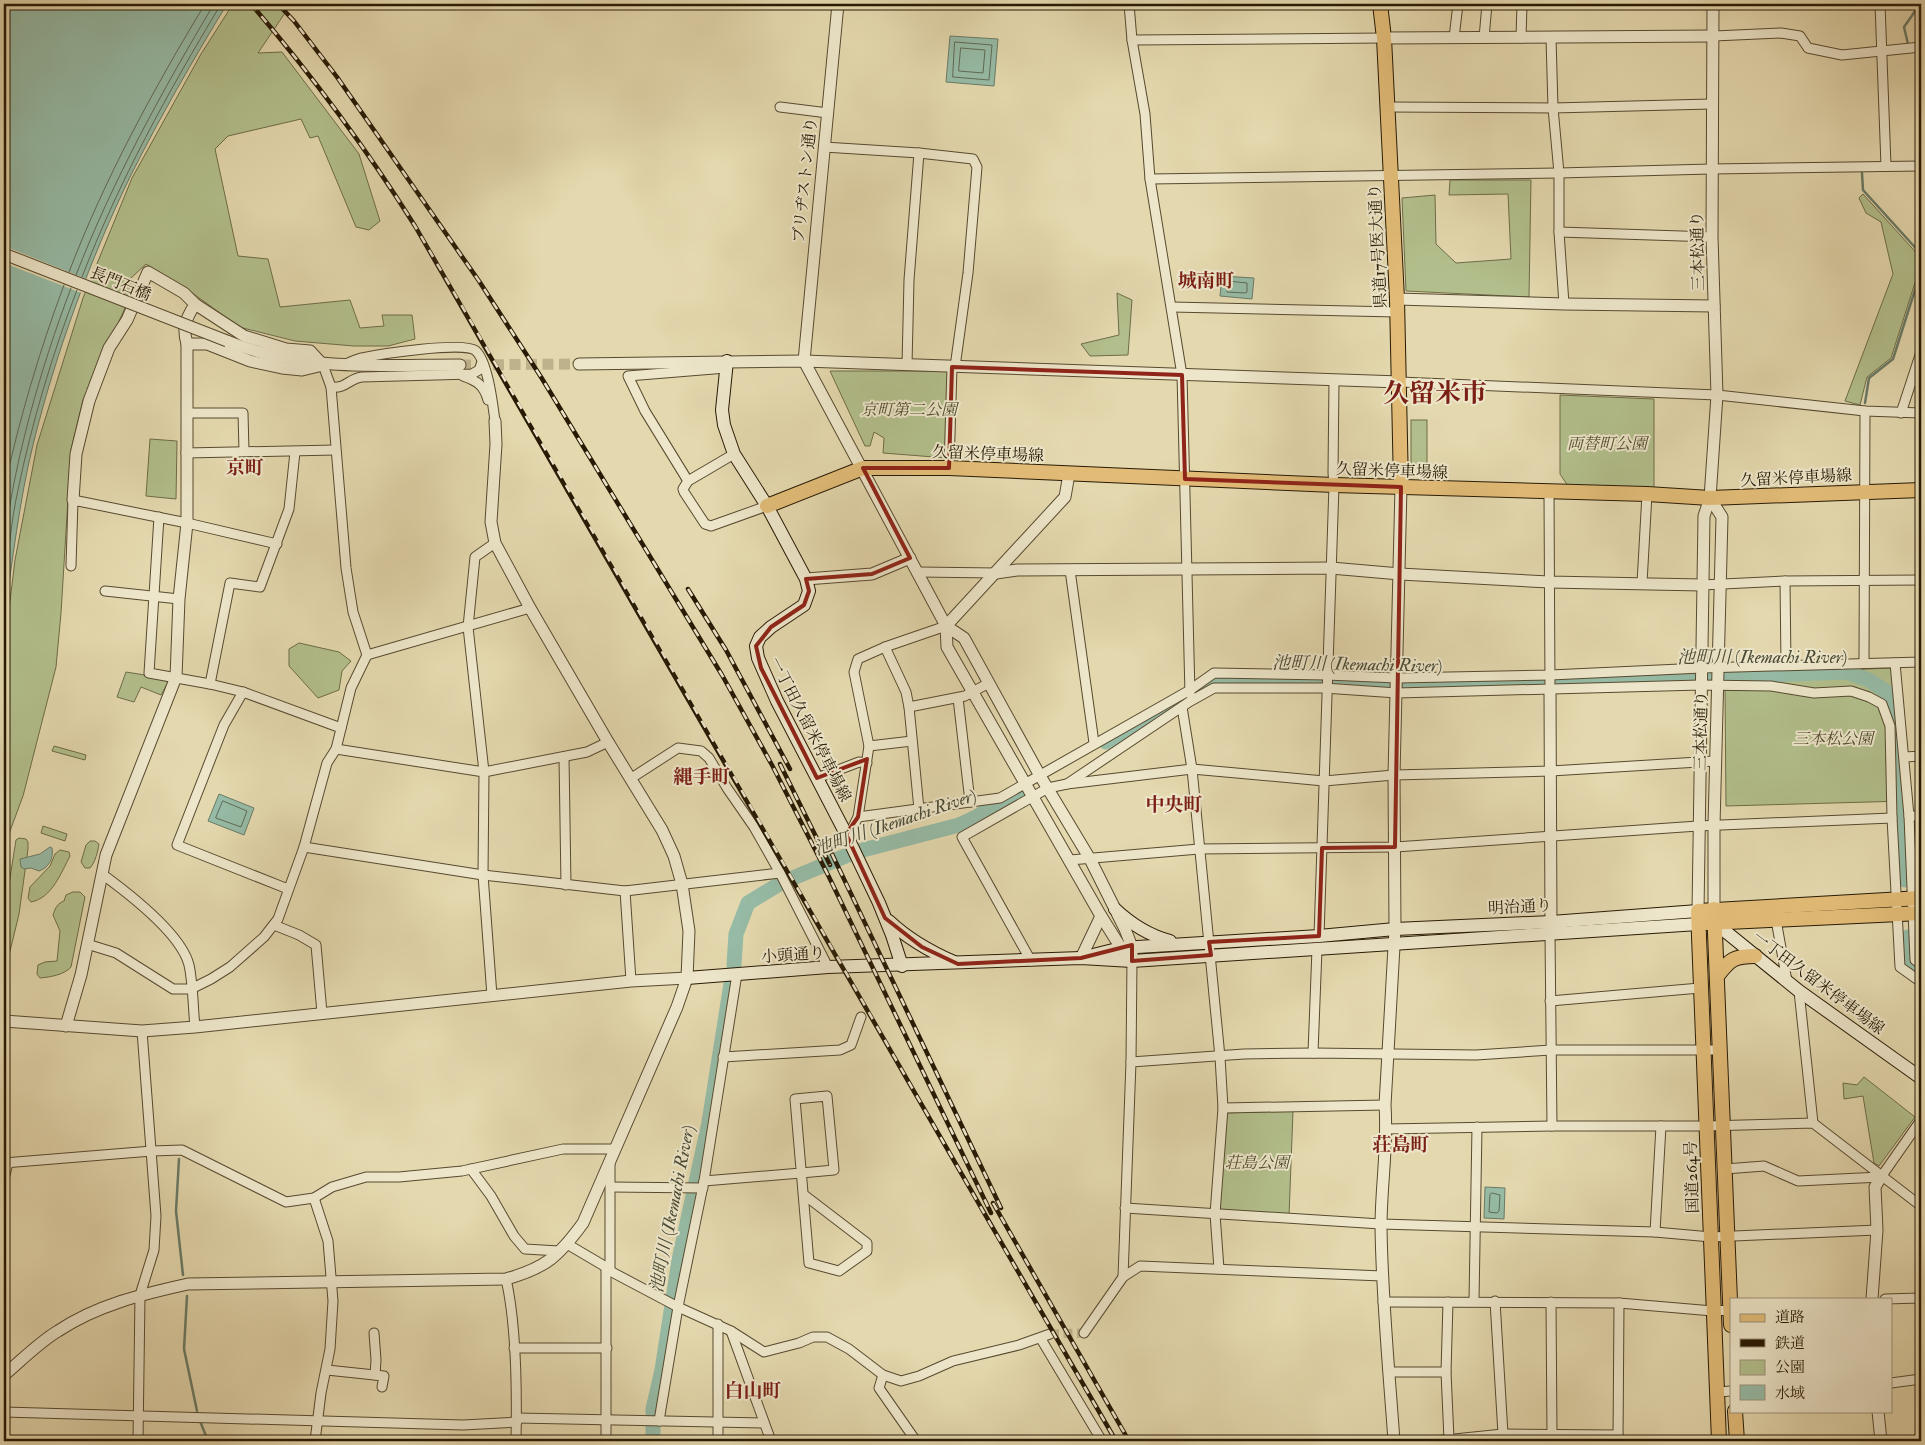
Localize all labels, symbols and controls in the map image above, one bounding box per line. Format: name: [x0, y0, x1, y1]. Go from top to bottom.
street label: ブリヂストン通り: [788, 116, 822, 244]
street label: 県道17号医大通り: [1365, 183, 1391, 309]
street label: 三本松通り: [1687, 211, 1709, 291]
street label: 長門石橋: [87, 263, 154, 305]
district label: 城南町: [1177, 269, 1235, 293]
district label: 久留米市: [1383, 378, 1487, 410]
park label: 京町第二公園: [861, 400, 960, 420]
park label: 両替町公園: [1567, 434, 1650, 454]
street label: 久留米停車場線: [932, 442, 1044, 466]
district label: 京町: [226, 456, 264, 480]
street label: 久留米停車場線: [1336, 459, 1448, 483]
street label: 久留米停車場線: [1740, 465, 1853, 491]
water label: 池町川 (Ikemachi River): [1677, 646, 1847, 669]
water label: 池町川 (Ikemachi River): [1272, 652, 1442, 677]
street label: 一丁田久留米停車場線: [765, 654, 855, 805]
street label: 三本松通り: [1690, 691, 1712, 771]
park label: 三本松公園: [1793, 729, 1876, 749]
district label: 縄手町: [673, 765, 731, 789]
water label: 池町川 (Ikemachi River): [811, 784, 979, 861]
district label: 中央町: [1145, 793, 1203, 817]
street label: 明治通り: [1488, 895, 1553, 919]
street label: 一丁田久留米停車場線: [1748, 927, 1888, 1039]
street label: 小頭通り: [760, 943, 826, 967]
water label: 池町川 (Ikemachi River): [645, 1123, 700, 1295]
district label: 荘島町: [1372, 1133, 1430, 1157]
street label: 国道264号: [1681, 1140, 1703, 1214]
park label: 荘島公園: [1225, 1153, 1292, 1173]
legend: [1730, 1298, 1892, 1412]
text: 道路: [1775, 1308, 1805, 1327]
text: 鉄道: [1775, 1334, 1805, 1353]
text: 公園: [1775, 1358, 1805, 1377]
district label: 白山町: [724, 1379, 782, 1403]
text: 水域: [1775, 1384, 1805, 1403]

